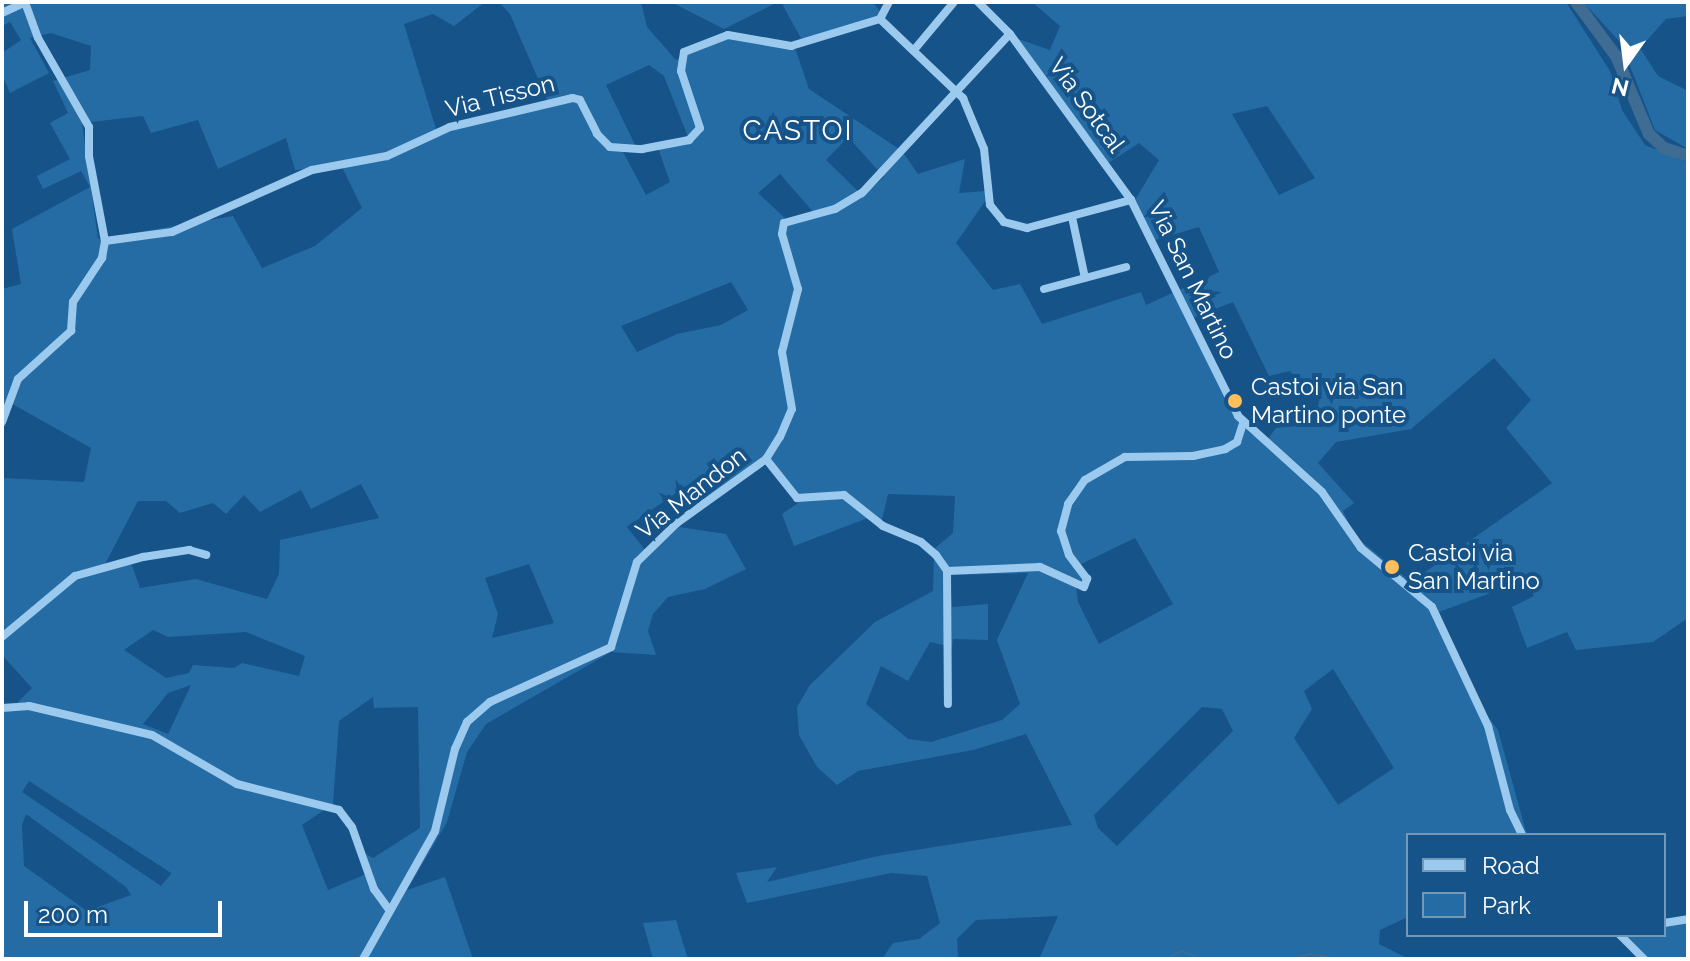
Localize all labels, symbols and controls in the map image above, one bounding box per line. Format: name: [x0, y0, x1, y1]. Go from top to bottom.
north arrow: [1586, 24, 1666, 104]
street label: Via Sotcal: [1043, 52, 1131, 158]
street label: Via Tisson: [442, 68, 558, 124]
text: N: [1609, 73, 1631, 102]
district label: CASTOI: [743, 114, 853, 148]
street label: Via San Martino: [1142, 196, 1244, 364]
place label: Castoi via San Martino ponte: [1251, 373, 1406, 429]
marker: Castoi via San Martino ponte: [1226, 392, 1244, 410]
street label: Via Mandon: [630, 441, 752, 545]
place label: Castoi via San Martino: [1408, 539, 1540, 595]
marker: Castoi via San Martino: [1383, 558, 1401, 576]
legend: [1406, 833, 1666, 937]
text: Road: [1482, 851, 1540, 880]
scale bar: [28, 885, 226, 935]
text: Park: [1482, 891, 1531, 920]
text: 200 m: [38, 900, 108, 929]

